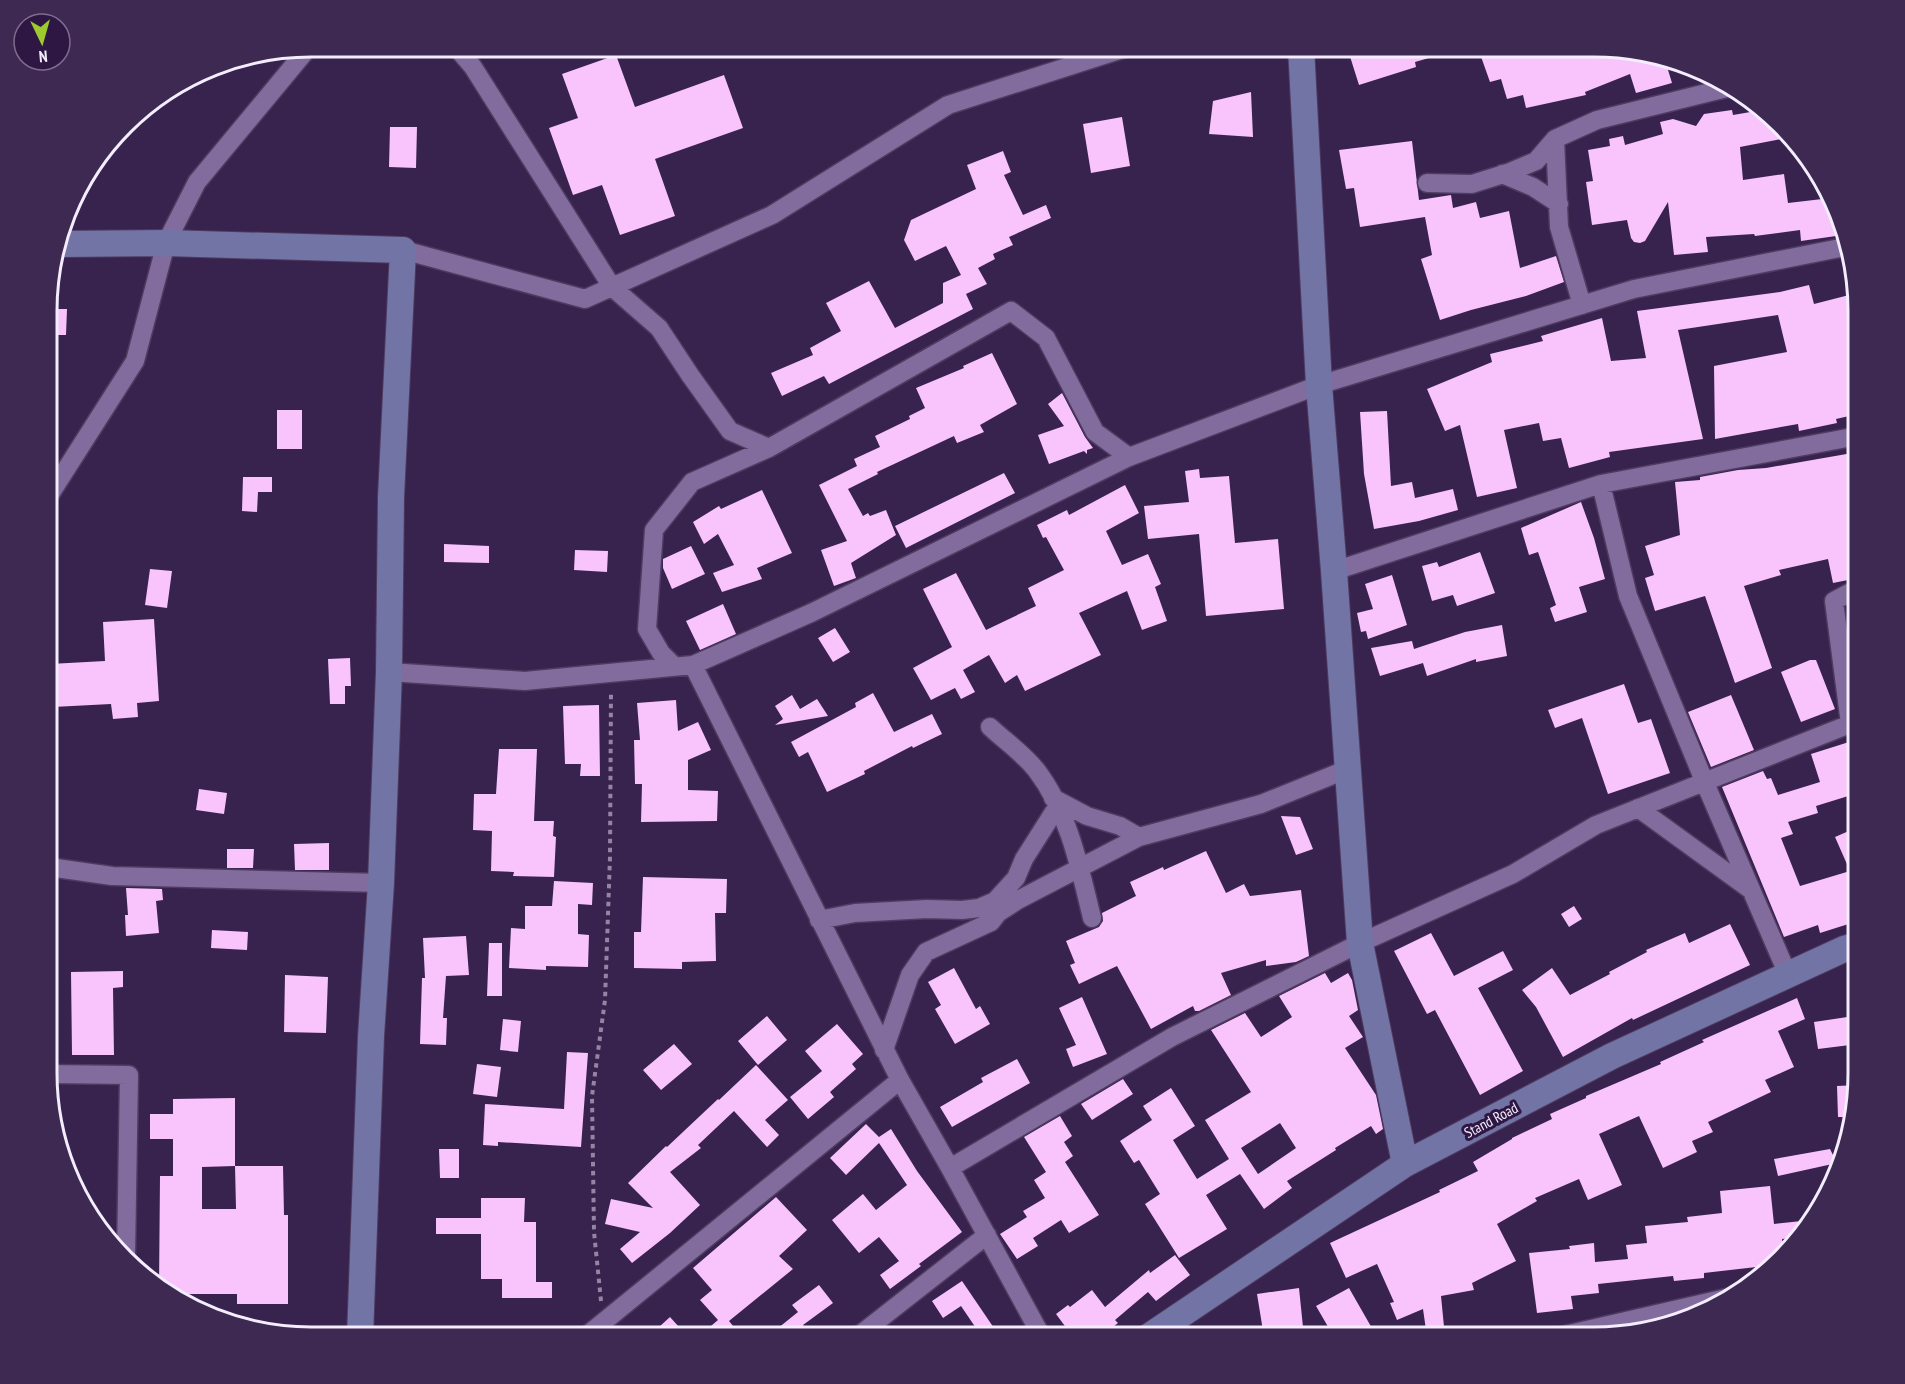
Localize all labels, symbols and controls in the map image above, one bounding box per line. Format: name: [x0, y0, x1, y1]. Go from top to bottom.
north arrow: [12, 12, 72, 72]
text: N: [38, 47, 48, 67]
street label: Stand Road: [1461, 1098, 1521, 1142]

